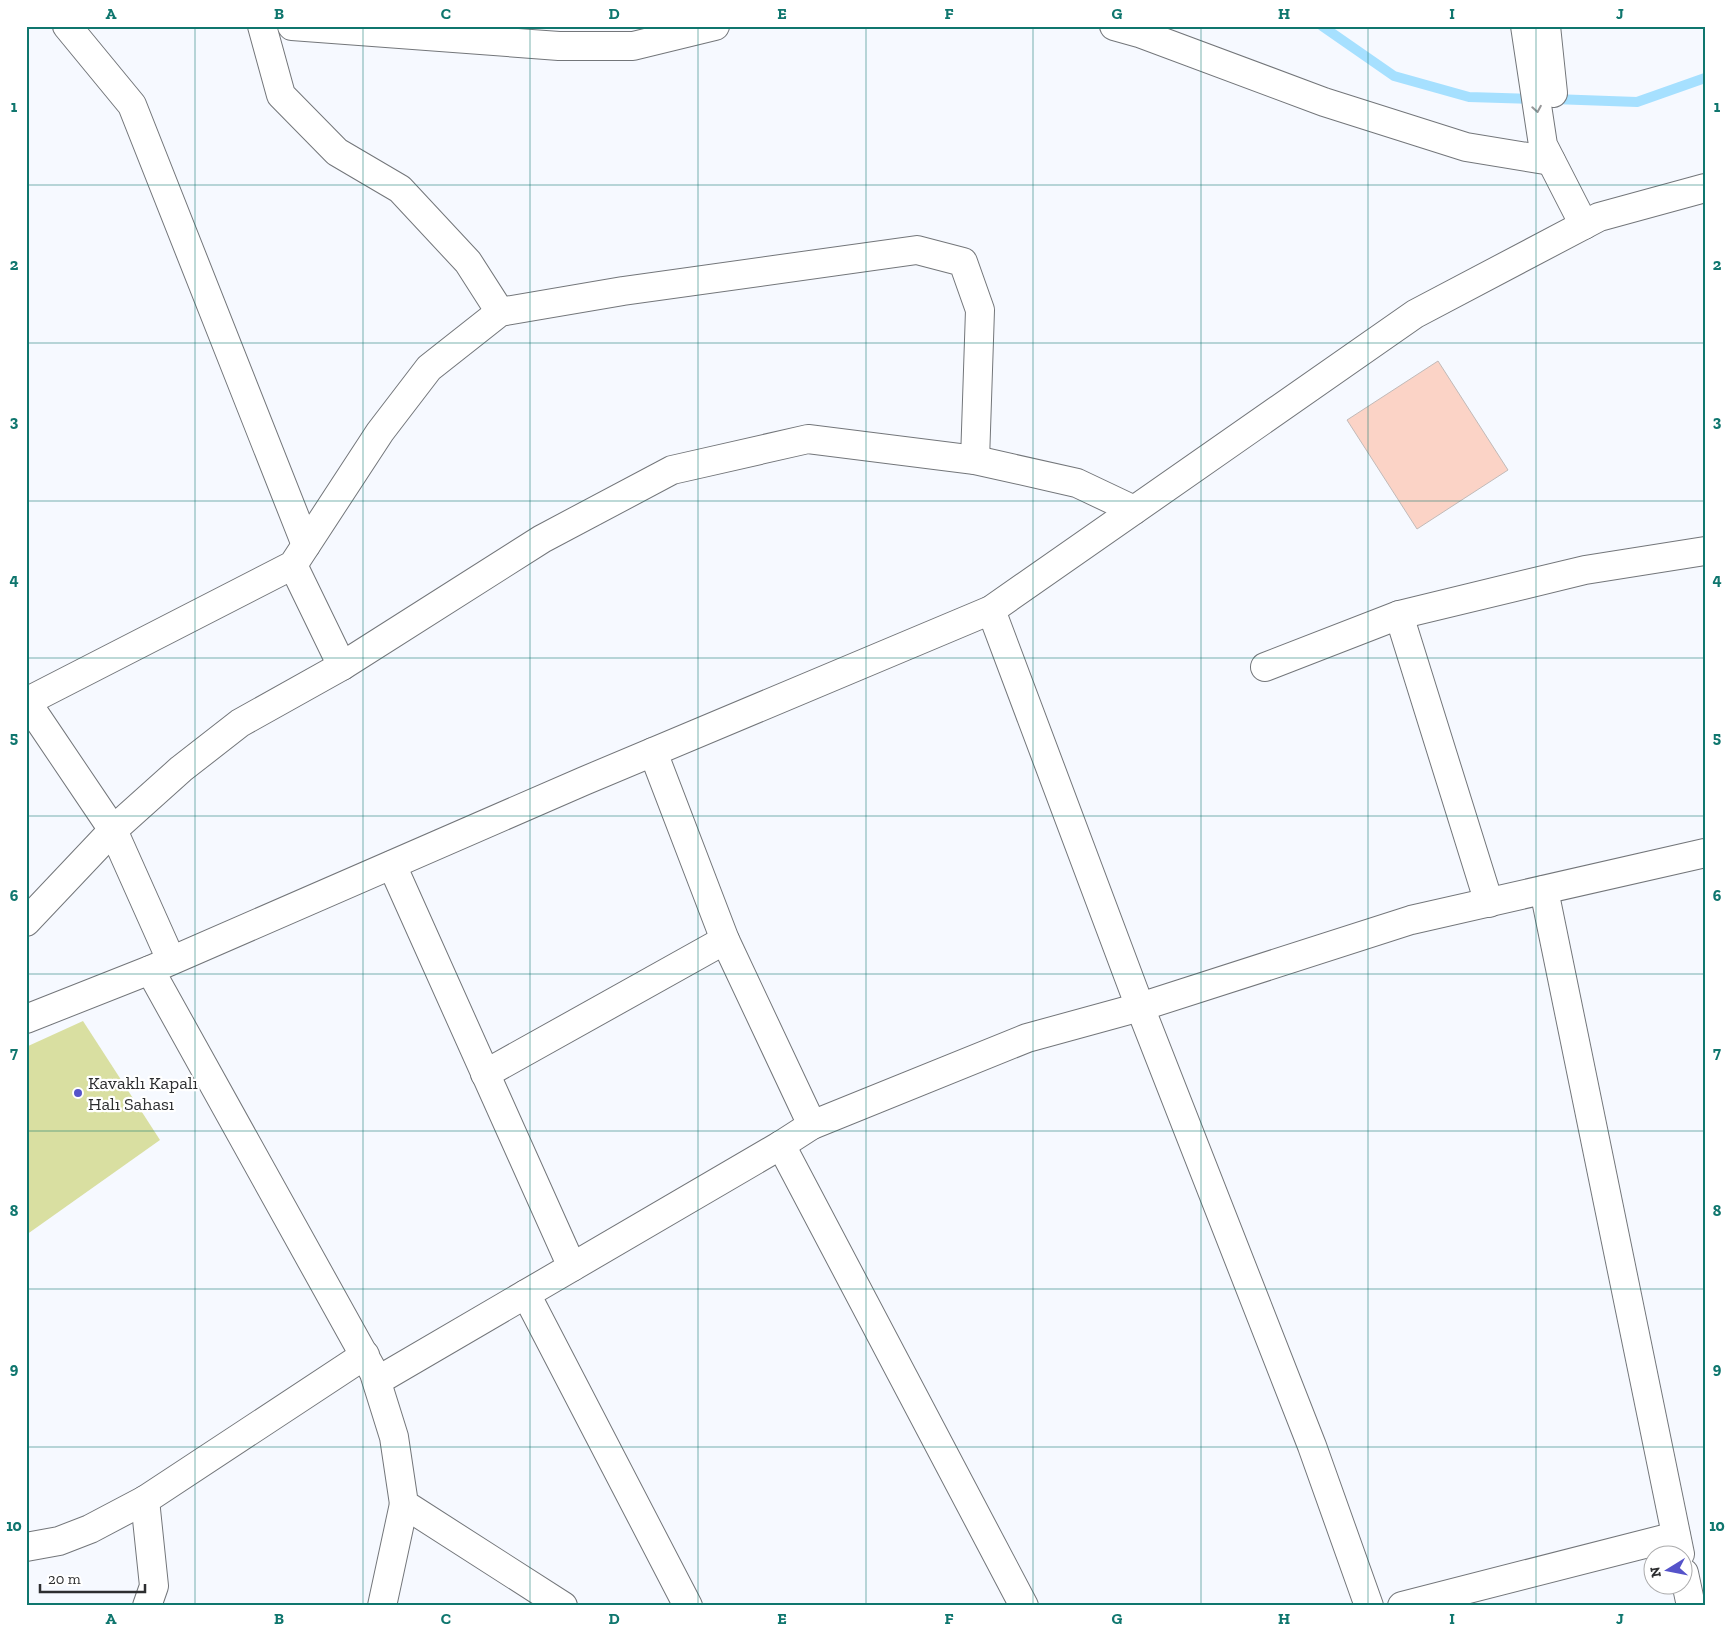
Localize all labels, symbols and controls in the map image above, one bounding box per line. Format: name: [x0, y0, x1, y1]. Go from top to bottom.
text: A: [106, 4, 117, 23]
text: B: [274, 4, 284, 23]
text: C: [441, 4, 451, 23]
text: D: [608, 4, 620, 23]
text: E: [777, 4, 787, 23]
text: F: [944, 4, 954, 23]
text: G: [1112, 4, 1123, 23]
text: H: [1278, 4, 1290, 23]
text: I: [1449, 4, 1455, 23]
text: J: [1616, 4, 1624, 23]
text: 1: [11, 97, 18, 116]
text: 1: [1714, 97, 1721, 116]
one-way arrow: [1532, 105, 1542, 114]
text: 2: [10, 255, 19, 274]
text: 2: [1713, 255, 1722, 274]
text: 3: [10, 412, 19, 431]
text: 3: [1713, 412, 1722, 431]
text: 4: [9, 570, 19, 589]
text: 4: [1712, 570, 1722, 589]
text: 5: [10, 728, 18, 747]
text: 5: [1713, 728, 1721, 747]
text: 6: [10, 886, 19, 905]
text: 6: [1713, 886, 1722, 905]
text: 7: [10, 1043, 18, 1062]
text: 7: [1713, 1043, 1721, 1062]
place label: Kavaklı Kapalı Halı Sahası: [88, 1072, 198, 1115]
marker: Kavaklı Kapalı Halı Sahası: [72, 1087, 84, 1099]
text: 8: [10, 1201, 19, 1220]
text: 8: [1713, 1201, 1722, 1220]
text: 9: [10, 1359, 19, 1378]
text: 9: [1713, 1359, 1722, 1378]
text: 10: [6, 1516, 22, 1535]
text: 10: [1709, 1516, 1725, 1535]
north arrow: [1644, 1544, 1694, 1594]
scale bar: [40, 1562, 145, 1594]
text: N: [1646, 1565, 1665, 1579]
text: 20 m: [48, 1570, 81, 1588]
text: A: [106, 1609, 117, 1628]
text: B: [274, 1609, 284, 1628]
text: C: [441, 1609, 451, 1628]
text: D: [608, 1609, 620, 1628]
text: E: [777, 1609, 787, 1628]
text: F: [944, 1609, 954, 1628]
text: G: [1112, 1609, 1123, 1628]
text: H: [1278, 1609, 1290, 1628]
text: I: [1449, 1609, 1455, 1628]
text: J: [1616, 1609, 1624, 1628]

